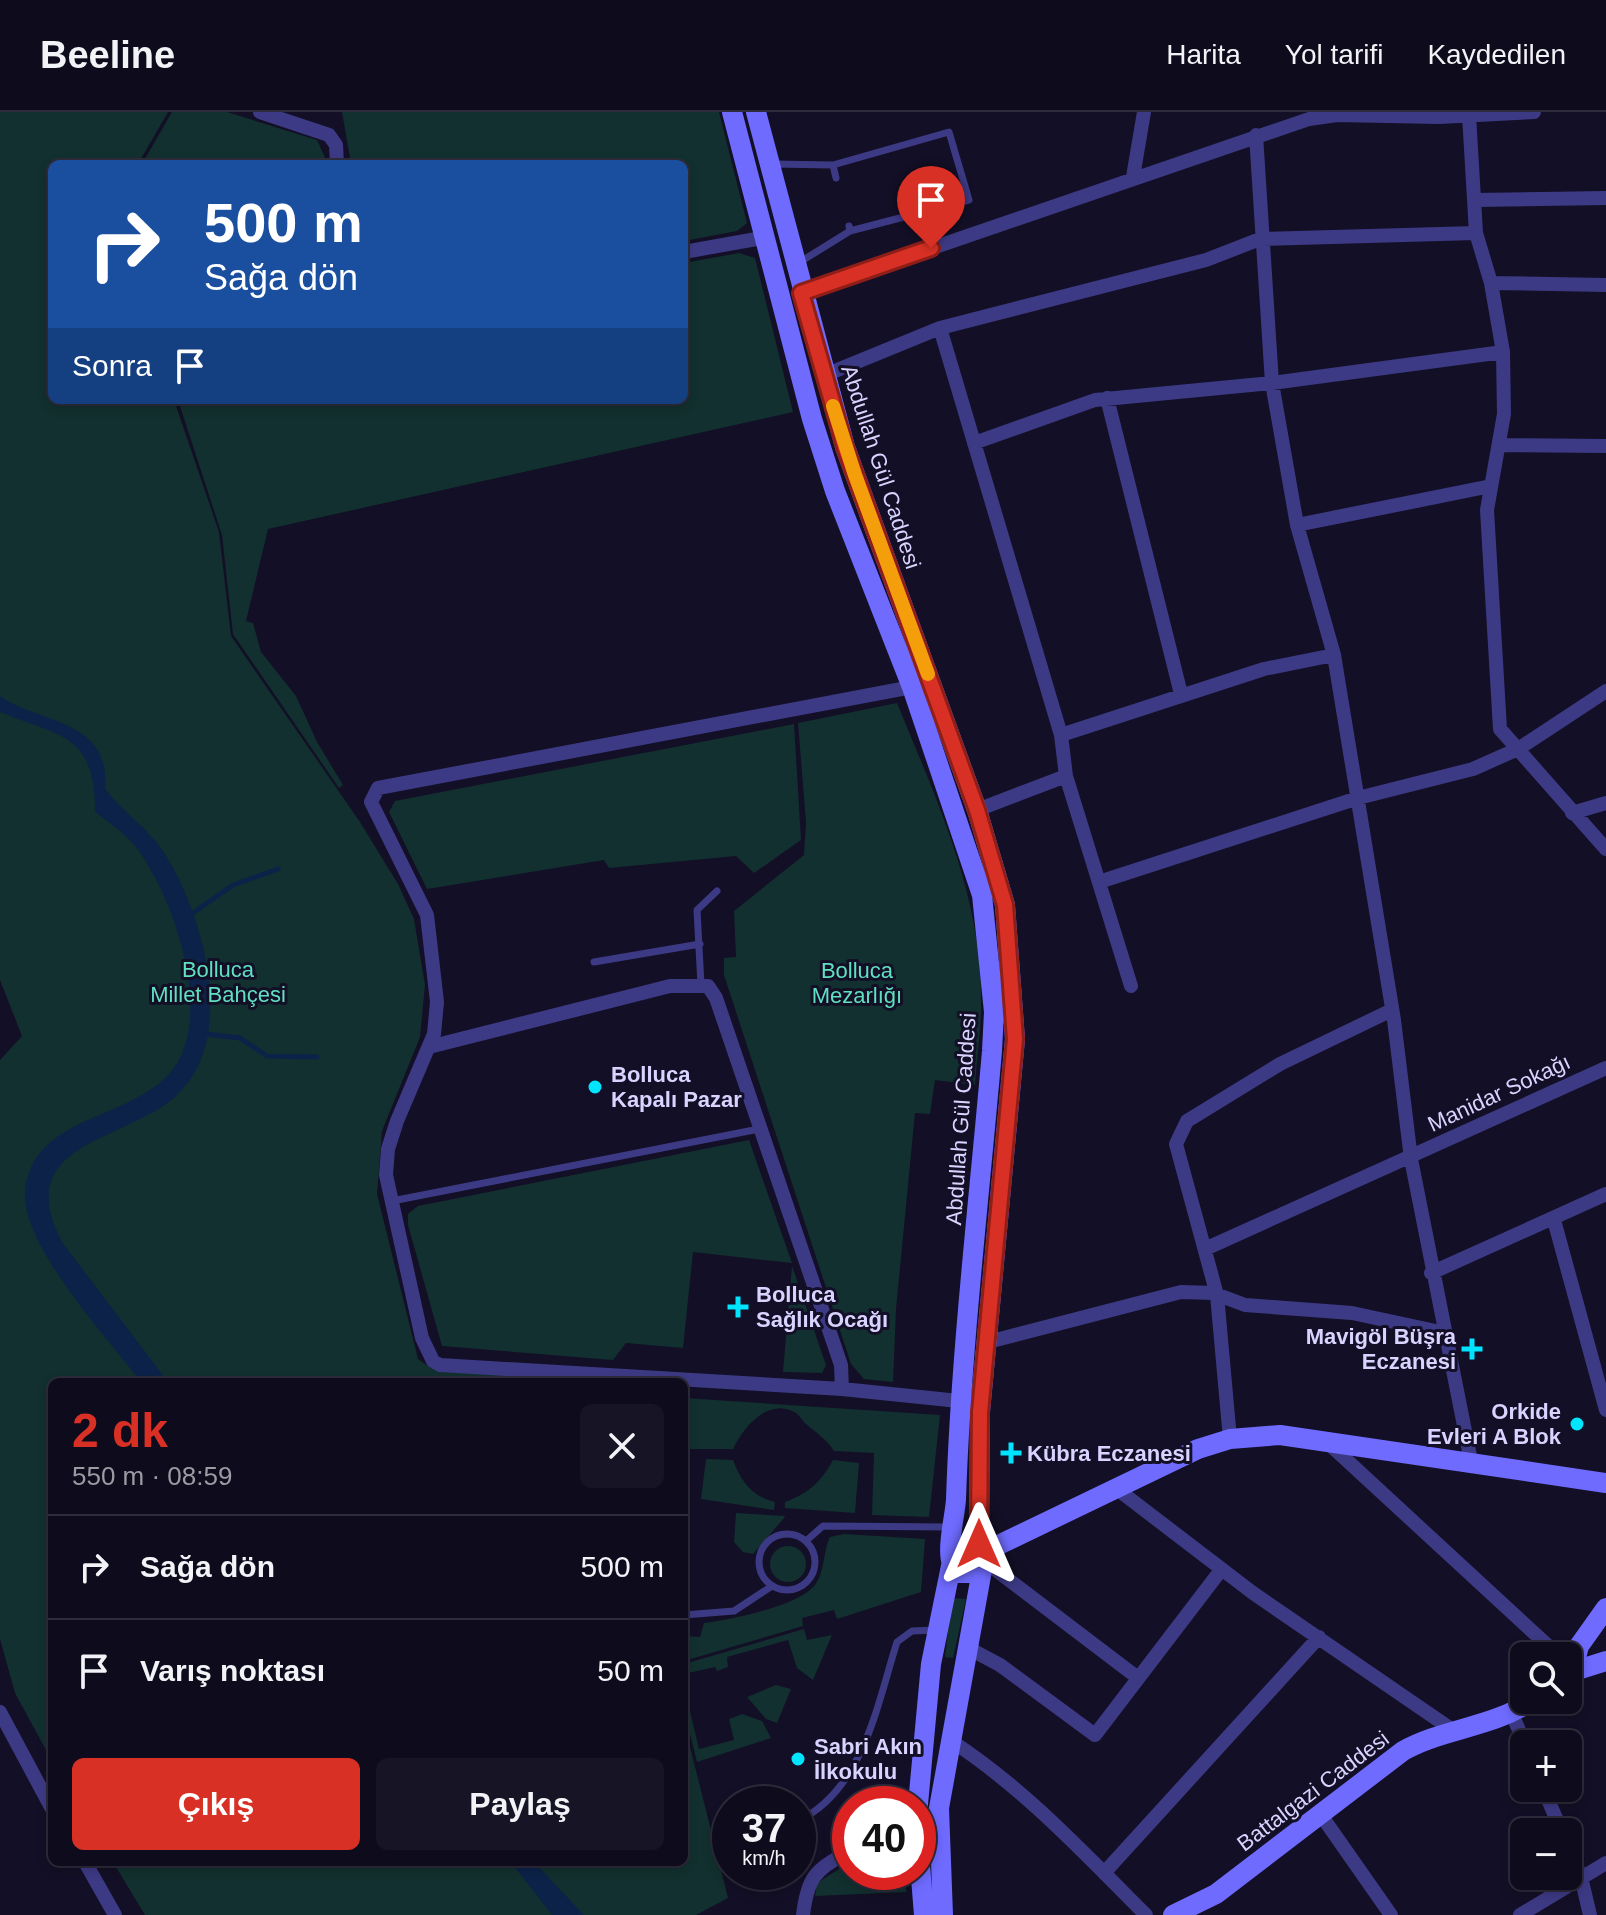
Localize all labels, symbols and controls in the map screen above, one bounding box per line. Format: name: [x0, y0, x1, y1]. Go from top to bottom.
text: Beeline: [40, 34, 175, 76]
text: Harita: [1166, 39, 1241, 70]
text: Yol tarifi: [1285, 39, 1383, 70]
text: Kaydedilen: [1427, 39, 1566, 70]
pin: [897, 166, 965, 248]
icon: arrive: [909, 178, 953, 222]
text: 500 m: [204, 191, 363, 254]
icon: right: [72, 192, 176, 296]
text: Sağa dön: [204, 257, 358, 298]
icon: arrive: [168, 344, 212, 388]
text: Sonra: [72, 349, 152, 382]
street label: Abdullah Gül Caddesi: [836, 362, 926, 572]
park label: Bolluca Millet Bahçesi: [150, 957, 286, 1007]
park label: Bolluca Mezarlığı: [812, 958, 902, 1008]
street label: Abdullah Gül Caddesi: [941, 1012, 981, 1226]
street label: Manidar Sokağı: [1424, 1049, 1574, 1137]
place label: Bolluca Kapalı Pazar: [611, 1062, 742, 1112]
marker: Bolluca Kapalı Pazar: [586, 1078, 604, 1096]
place label: Bolluca Sağlık Ocağı: [756, 1282, 888, 1332]
marker: Bolluca Sağlık Ocağı: [727, 1296, 749, 1318]
place label: Mavigöl Büşra Eczanesi: [1306, 1324, 1457, 1374]
marker: Mavigöl Büşra Eczanesi: [1463, 1340, 1481, 1358]
place label: Orkide Evleri A Blok: [1427, 1399, 1562, 1449]
text: 2 dk: [72, 1404, 168, 1457]
button: close: [580, 1404, 664, 1488]
marker: Orkide Evleri A Blok: [1568, 1415, 1586, 1433]
place label: Kübra Eczanesi: [1027, 1441, 1191, 1466]
marker: Kübra Eczanesi: [1002, 1444, 1020, 1462]
text: 550 m · 08:59: [72, 1461, 232, 1491]
position arrow: [937, 1502, 1021, 1586]
icon: right: [72, 1545, 116, 1589]
text: Sağa dön: [140, 1550, 275, 1583]
text: 500 m: [581, 1550, 664, 1583]
map controls: [1510, 1642, 1582, 1890]
button: search: [1510, 1642, 1582, 1714]
icon: arrive: [72, 1649, 116, 1693]
text: Varış noktası: [140, 1654, 325, 1687]
text: 50 m: [597, 1654, 664, 1687]
street label: Battalgazi Caddesi: [1232, 1726, 1394, 1856]
button: +: [1510, 1730, 1582, 1802]
place label: Sabri Akın İlkokulu: [814, 1734, 922, 1784]
marker: Sabri Akın İlkokulu: [789, 1750, 807, 1768]
button: Çıkış: [72, 1758, 360, 1850]
button: Paylaş: [376, 1758, 664, 1850]
speed limit sign: 40: [832, 1786, 936, 1890]
text: 37: [742, 1806, 786, 1850]
button: −: [1510, 1818, 1582, 1890]
text: km/h: [742, 1847, 786, 1869]

